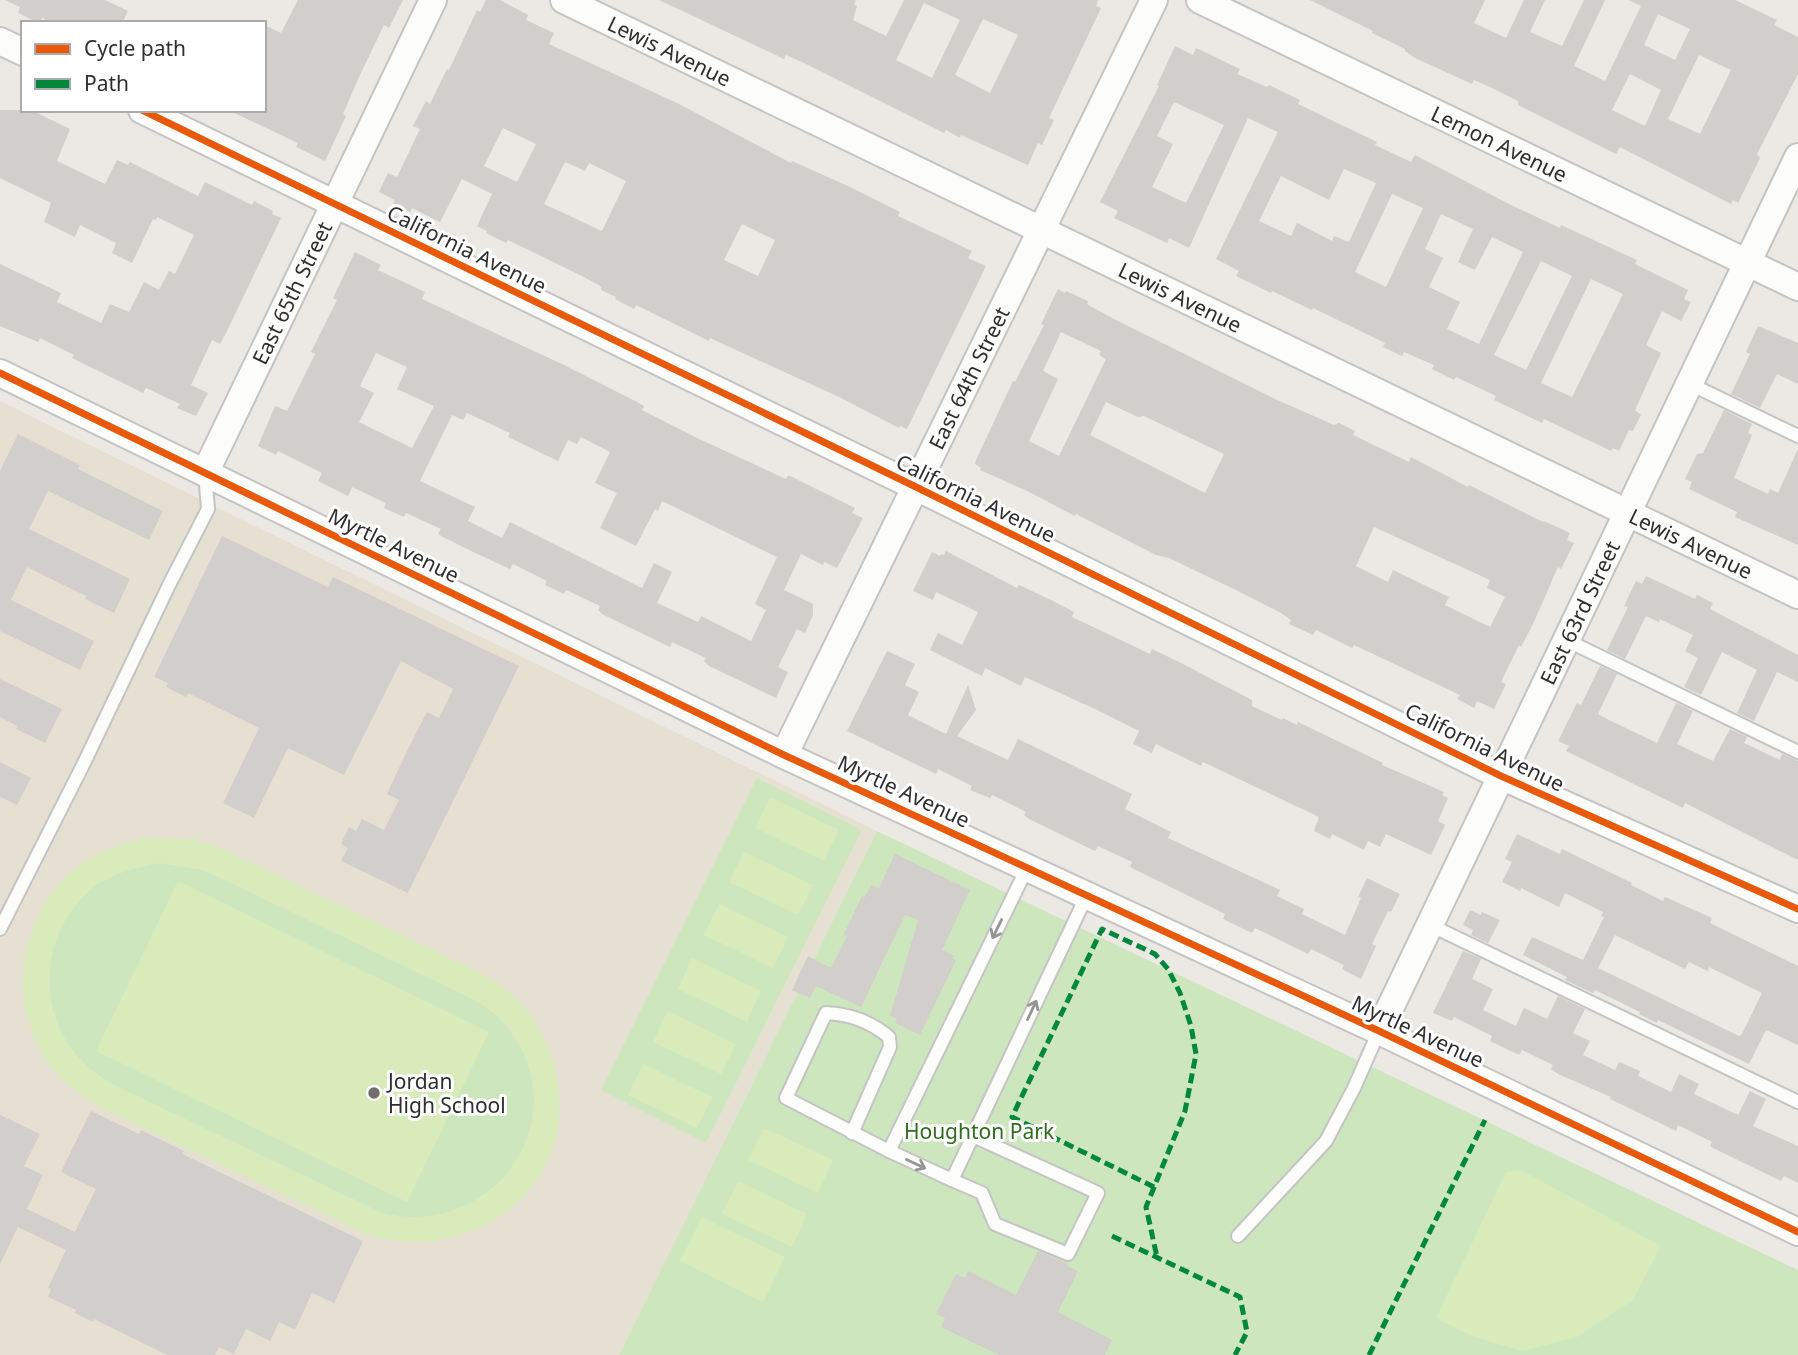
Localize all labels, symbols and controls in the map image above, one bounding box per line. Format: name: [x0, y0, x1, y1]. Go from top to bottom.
street label: Lewis Avenue: [603, 9, 736, 92]
legend: [21, 21, 266, 112]
text: Cycle path: [84, 34, 186, 62]
text: Path: [84, 69, 129, 97]
street label: Lemon Avenue: [1427, 99, 1572, 188]
street label: California Avenue: [383, 198, 551, 300]
street label: East 65th Street: [245, 216, 338, 369]
street label: Lewis Avenue: [1114, 255, 1246, 339]
street label: East 64th Street: [922, 302, 1016, 454]
street label: California Avenue: [892, 447, 1060, 549]
street label: Myrtle Avenue: [324, 501, 464, 589]
street label: Lewis Avenue: [1625, 502, 1757, 585]
street label: East 63rd Street: [1533, 536, 1626, 689]
street label: California Avenue: [1401, 696, 1569, 798]
street label: Myrtle Avenue: [834, 748, 974, 834]
one-way arrow: [990, 918, 1004, 939]
street label: Myrtle Avenue: [1348, 988, 1488, 1074]
one-way arrow: [1026, 1000, 1039, 1022]
place label: Jordan High School: [386, 1067, 506, 1119]
marker: Jordan High School: [366, 1085, 382, 1101]
park label: Houghton Park: [904, 1117, 1055, 1145]
one-way arrow: [905, 1158, 926, 1171]

